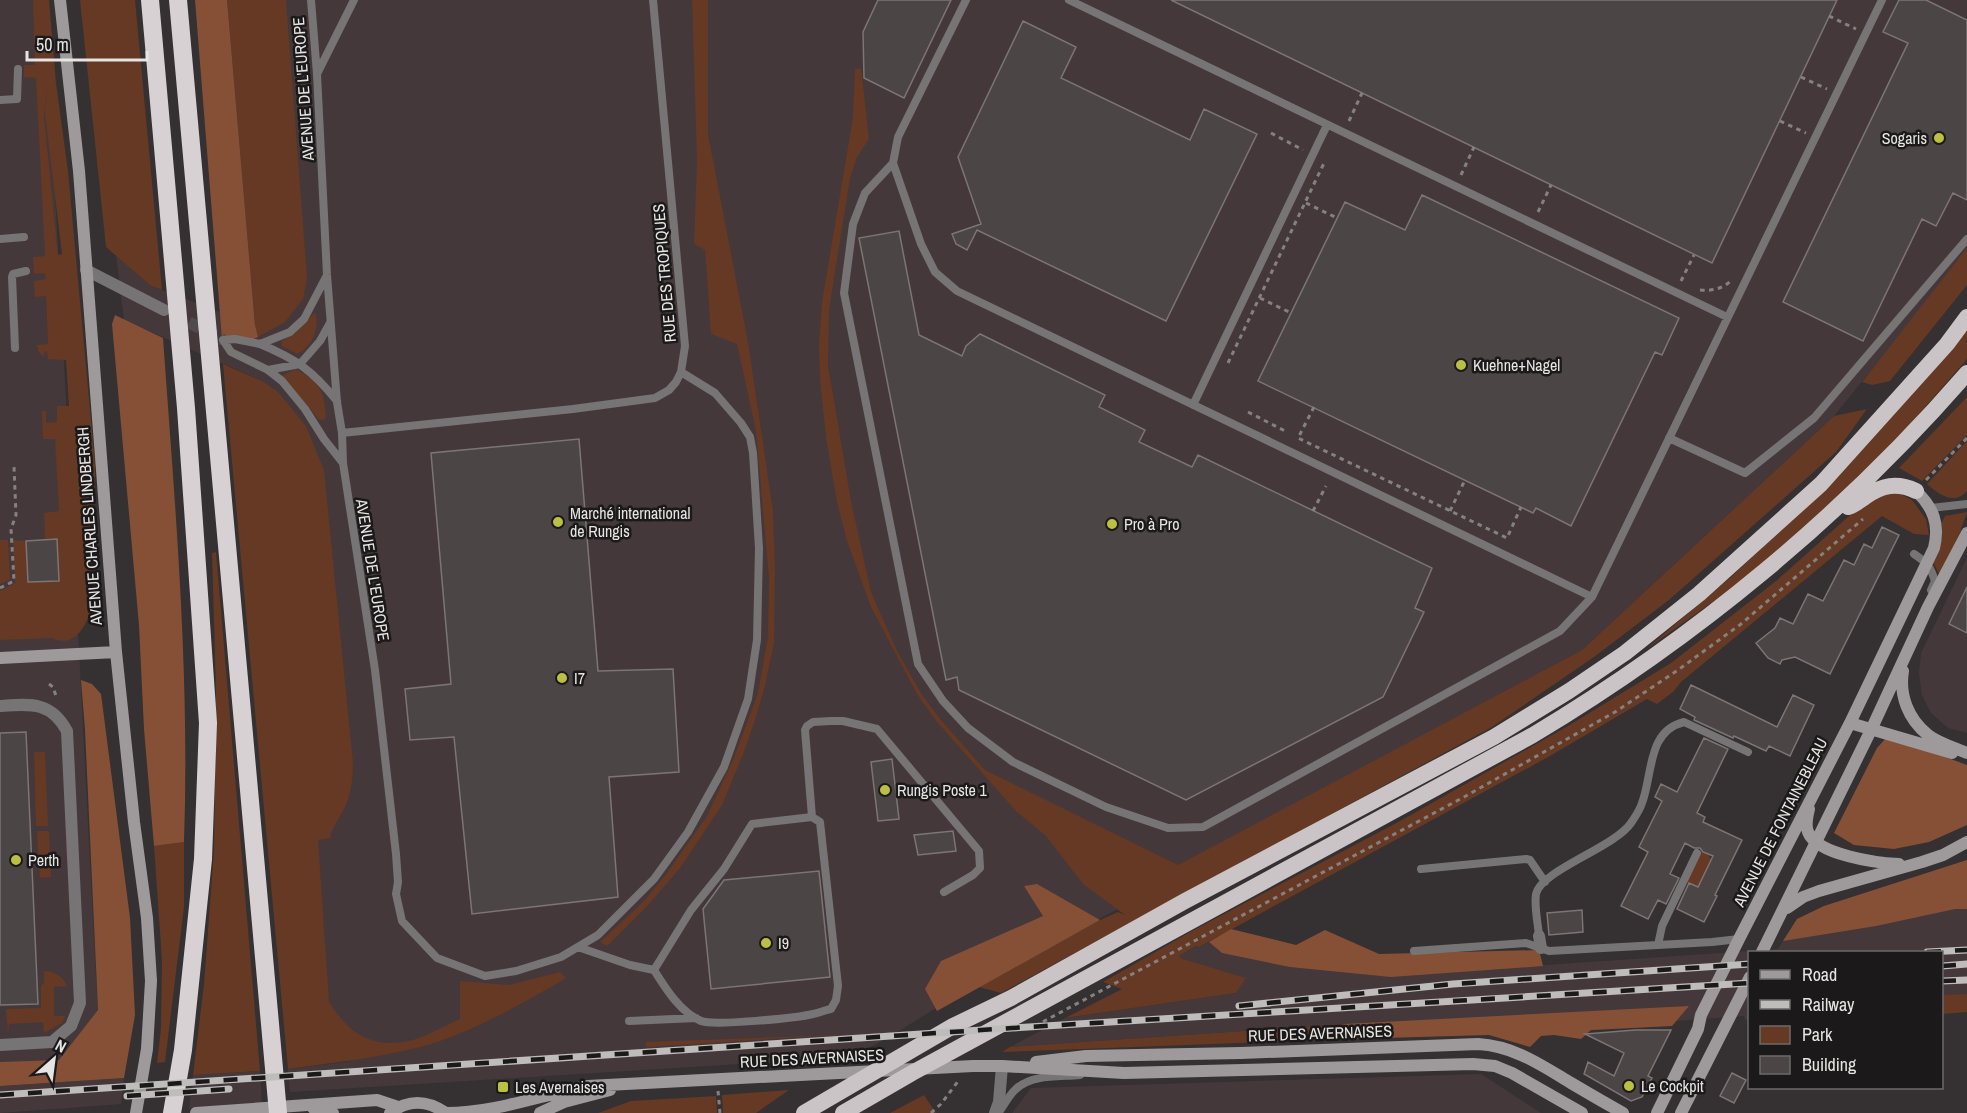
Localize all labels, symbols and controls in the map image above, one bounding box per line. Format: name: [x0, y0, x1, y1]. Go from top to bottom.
street label: AVENUE DE L'EUROPE: [287, 17, 319, 162]
scale bar: [27, 24, 147, 62]
text: 50 m: [36, 32, 69, 57]
place label: Sogaris: [1882, 127, 1927, 149]
marker: Sogaris: [1932, 131, 1946, 145]
street label: RUE DES TROPIQUES: [647, 203, 681, 343]
place label: Kuehne+Nagel: [1473, 354, 1560, 376]
marker: Kuehne+Nagel: [1454, 358, 1468, 372]
street label: AVENUE CHARLES LINDBERGH: [71, 426, 107, 627]
street label: AVENUE DE L'EUROPE: [351, 496, 395, 643]
place label: Marché international de Rungis: [570, 502, 690, 542]
place label: Pro à Pro: [1124, 513, 1179, 535]
marker: Marché international de Rungis: [551, 515, 565, 529]
marker: Pro à Pro: [1105, 517, 1119, 531]
place label: I7: [574, 667, 585, 689]
marker: I7: [555, 671, 569, 685]
street label: AVENUE DE FONTAINEBLEAU: [1727, 734, 1832, 911]
place label: Rungis Poste 1: [897, 779, 987, 801]
marker: Rungis Poste 1: [878, 783, 892, 797]
place label: Perth: [28, 849, 59, 871]
marker: Perth: [9, 853, 23, 867]
place label: I9: [778, 932, 789, 954]
marker: I9: [759, 936, 773, 950]
legend: [1748, 951, 1943, 1089]
text: Road: [1802, 962, 1837, 987]
text: Railway: [1802, 992, 1855, 1017]
street label: RUE DES AVERNAISES: [1248, 1019, 1393, 1047]
text: Park: [1802, 1022, 1833, 1047]
north arrow: [24, 1029, 84, 1089]
text: N: [52, 1034, 70, 1058]
street label: RUE DES AVERNAISES: [739, 1043, 885, 1073]
text: Building: [1802, 1052, 1857, 1077]
place label: Le Cockpit: [1641, 1075, 1704, 1097]
place label: Les Avernaises: [515, 1076, 605, 1098]
marker: Le Cockpit: [1622, 1079, 1636, 1093]
marker: Les Avernaises: [496, 1080, 510, 1094]

